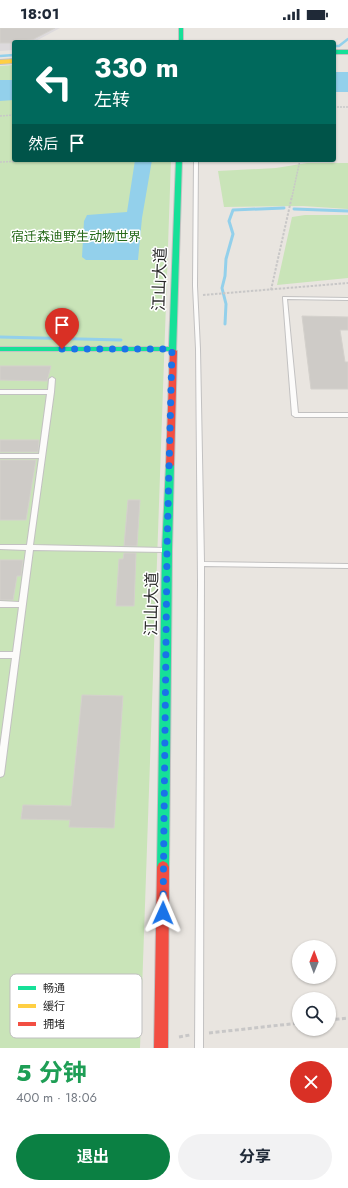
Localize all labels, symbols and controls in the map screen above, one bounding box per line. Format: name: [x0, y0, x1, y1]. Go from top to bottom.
text: 18:01: [20, 3, 59, 25]
text: 330 m: [94, 47, 179, 88]
icon: left: [28, 56, 80, 108]
text: 左转: [94, 87, 130, 113]
icon: arrive: [66, 132, 88, 154]
text: 然后: [28, 133, 58, 155]
park label: 宿迁森迪野生动物世界: [11, 227, 141, 246]
street label: 江山大道: [147, 247, 172, 311]
pin: [45, 308, 79, 349]
icon: arrive: [51, 314, 73, 336]
street label: 江山大道: [139, 572, 164, 636]
position arrow: [142, 892, 184, 934]
north arrow: [292, 940, 336, 984]
map controls: [292, 940, 336, 1036]
legend: [10, 974, 142, 1038]
text: 畅通: [43, 980, 65, 996]
button: search: [292, 992, 336, 1036]
text: 缓行: [43, 998, 65, 1014]
text: 拥堵: [43, 1016, 65, 1032]
text: 5 分钟: [16, 1055, 87, 1090]
button: close: [290, 1061, 332, 1103]
text: 400 m · 18:06: [16, 1088, 97, 1107]
button: 退出: [16, 1134, 170, 1180]
button: 分享: [178, 1134, 332, 1180]

